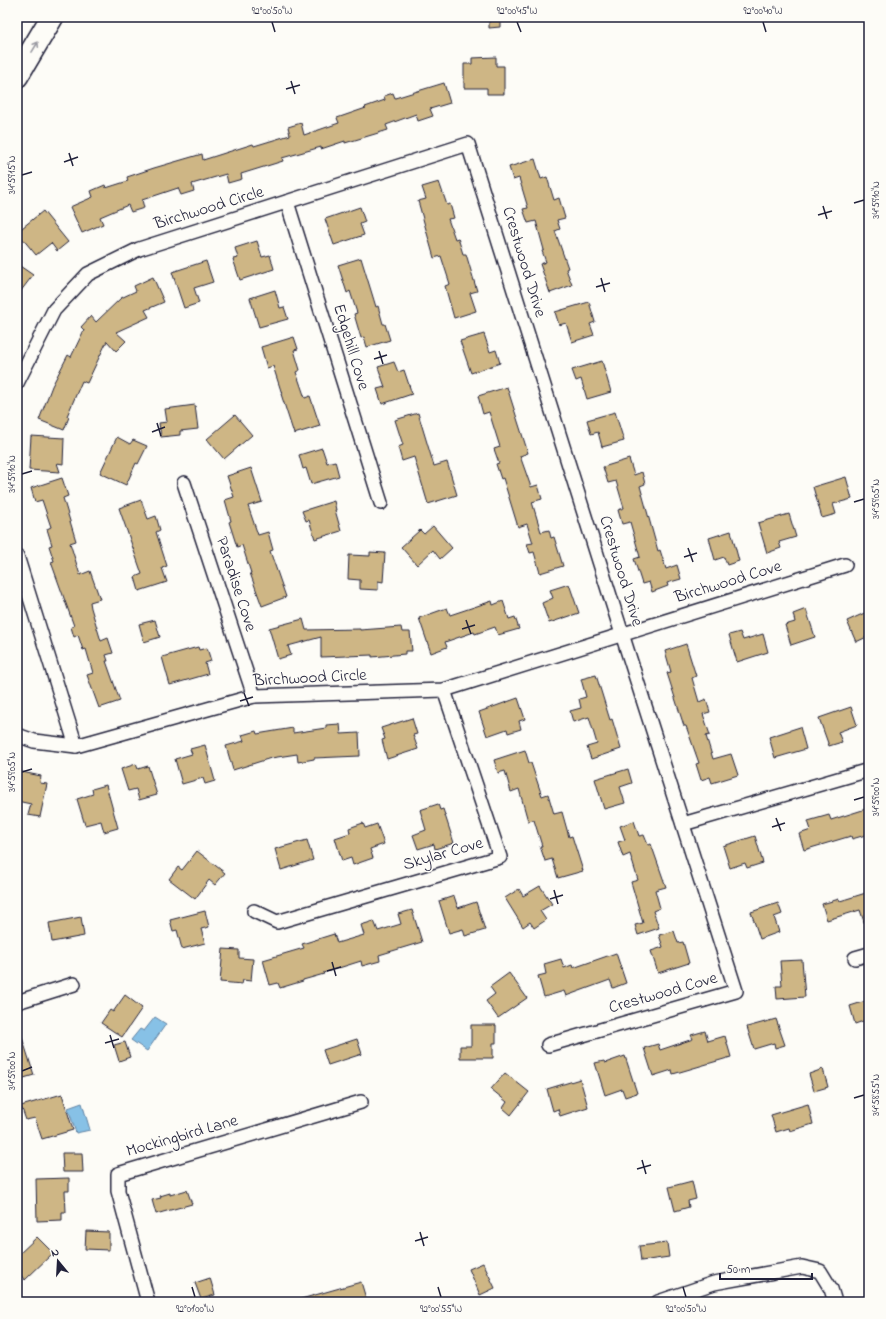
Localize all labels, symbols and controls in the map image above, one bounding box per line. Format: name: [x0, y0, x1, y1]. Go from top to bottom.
text: 92°00'50"W: [252, 4, 292, 19]
text: 92°00'45"W: [497, 4, 537, 19]
text: 92°00'40"W: [744, 4, 783, 19]
one-way arrow: [31, 41, 39, 53]
text: 34°59'15"N: [5, 155, 20, 194]
street label: Birchwood Circle: [150, 179, 267, 237]
text: 34°59'10"N: [869, 181, 884, 219]
street label: Crestwood Drive: [495, 204, 553, 321]
street label: Edgehill Cove: [324, 301, 376, 394]
text: 34°59'10"N: [5, 455, 20, 493]
text: 34°59'05"N: [869, 479, 884, 519]
street label: Crestwood Drive: [592, 513, 650, 630]
street label: Paradise Cove: [209, 533, 263, 635]
street label: Birchwood Cove: [670, 554, 785, 610]
street label: Birchwood Circle: [252, 663, 368, 694]
text: 34°59'05"N: [5, 752, 20, 792]
text: 34°59'00"N: [869, 778, 884, 816]
street label: Skylar Cove: [400, 831, 487, 878]
street label: Crestwood Cove: [606, 965, 721, 1020]
text: 34°59'00"N: [5, 1052, 20, 1090]
text: 34°58'55"N: [869, 1074, 884, 1116]
street label: Mockingbird Lane: [123, 1108, 242, 1166]
north arrow: [38, 1241, 78, 1281]
text: N: [49, 1244, 61, 1261]
scale bar: [720, 1255, 812, 1281]
text: 50 m: [726, 1261, 750, 1279]
text: 92°01'00"W: [176, 1302, 214, 1317]
text: 92°00'55"W: [420, 1302, 462, 1317]
text: 92°00'50"W: [666, 1302, 706, 1317]

